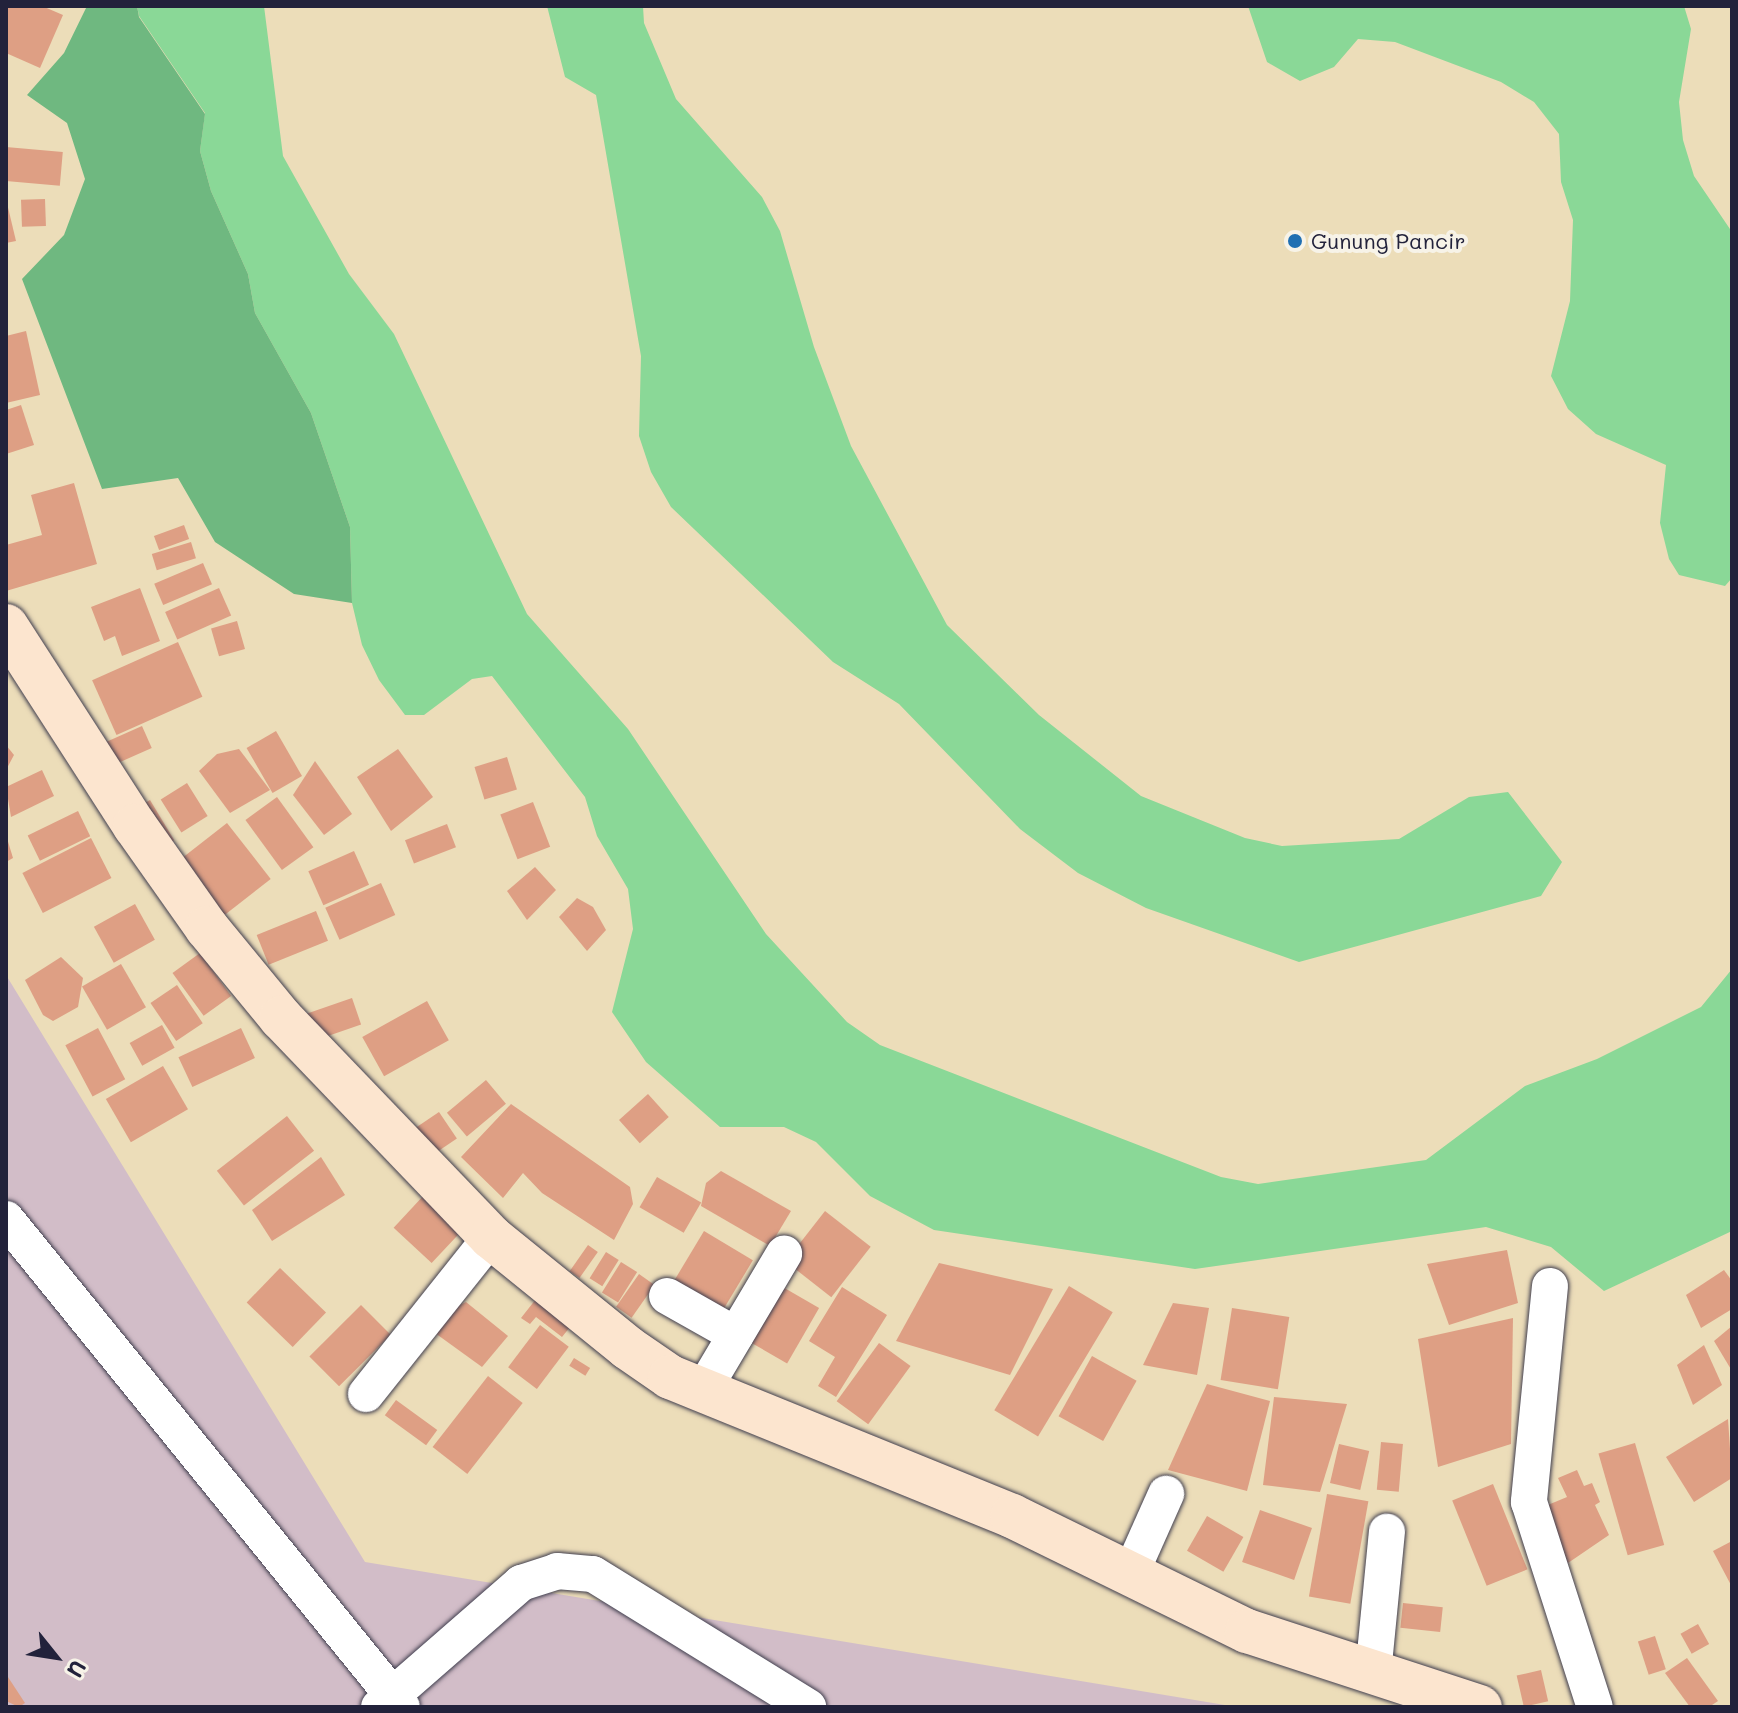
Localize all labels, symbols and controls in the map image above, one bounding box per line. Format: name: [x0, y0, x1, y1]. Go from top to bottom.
place label: Gunung Pancir: [1311, 228, 1466, 254]
marker: Gunung Pancir: [1286, 232, 1304, 250]
north arrow: [16, 1617, 96, 1697]
text: U: [61, 1655, 94, 1683]

